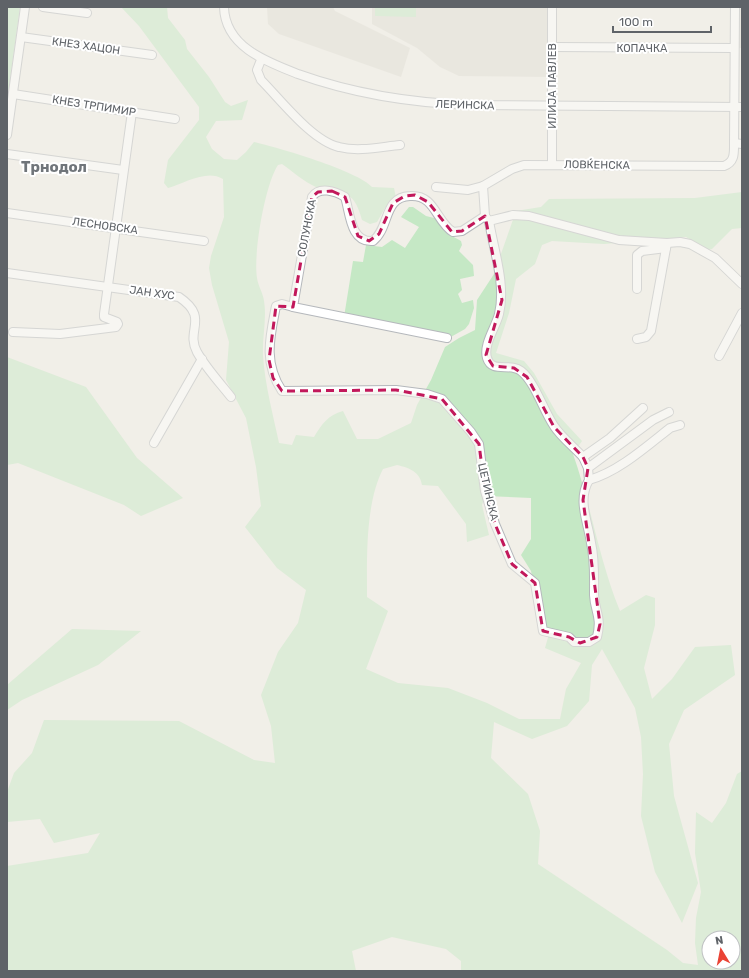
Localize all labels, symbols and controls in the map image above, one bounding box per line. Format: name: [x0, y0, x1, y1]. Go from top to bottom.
scale bar: [613, 8, 711, 34]
text: 100 m: [619, 15, 653, 29]
street label: КНЕЗ ХАЦОН: [51, 35, 121, 57]
street label: КОПАЧКА: [617, 42, 668, 55]
street label: ИЛИЈА ПАВЛЕВ: [546, 43, 559, 129]
street label: КНЕЗ ТРПИМИР: [51, 93, 137, 119]
street label: ЛЕРИНСКА: [435, 97, 495, 113]
district label: Трнодол: [21, 158, 87, 176]
street label: ЛОВЌЕНСКА: [564, 158, 631, 172]
street label: СОЛУНСКА: [295, 197, 319, 258]
street label: ЛЕСНОВСКА: [71, 215, 139, 237]
street label: ЈАН ХУС: [129, 283, 175, 303]
street label: ЦЕТИНСКА: [475, 462, 501, 523]
north arrow: [701, 930, 741, 970]
text: N: [714, 934, 724, 948]

